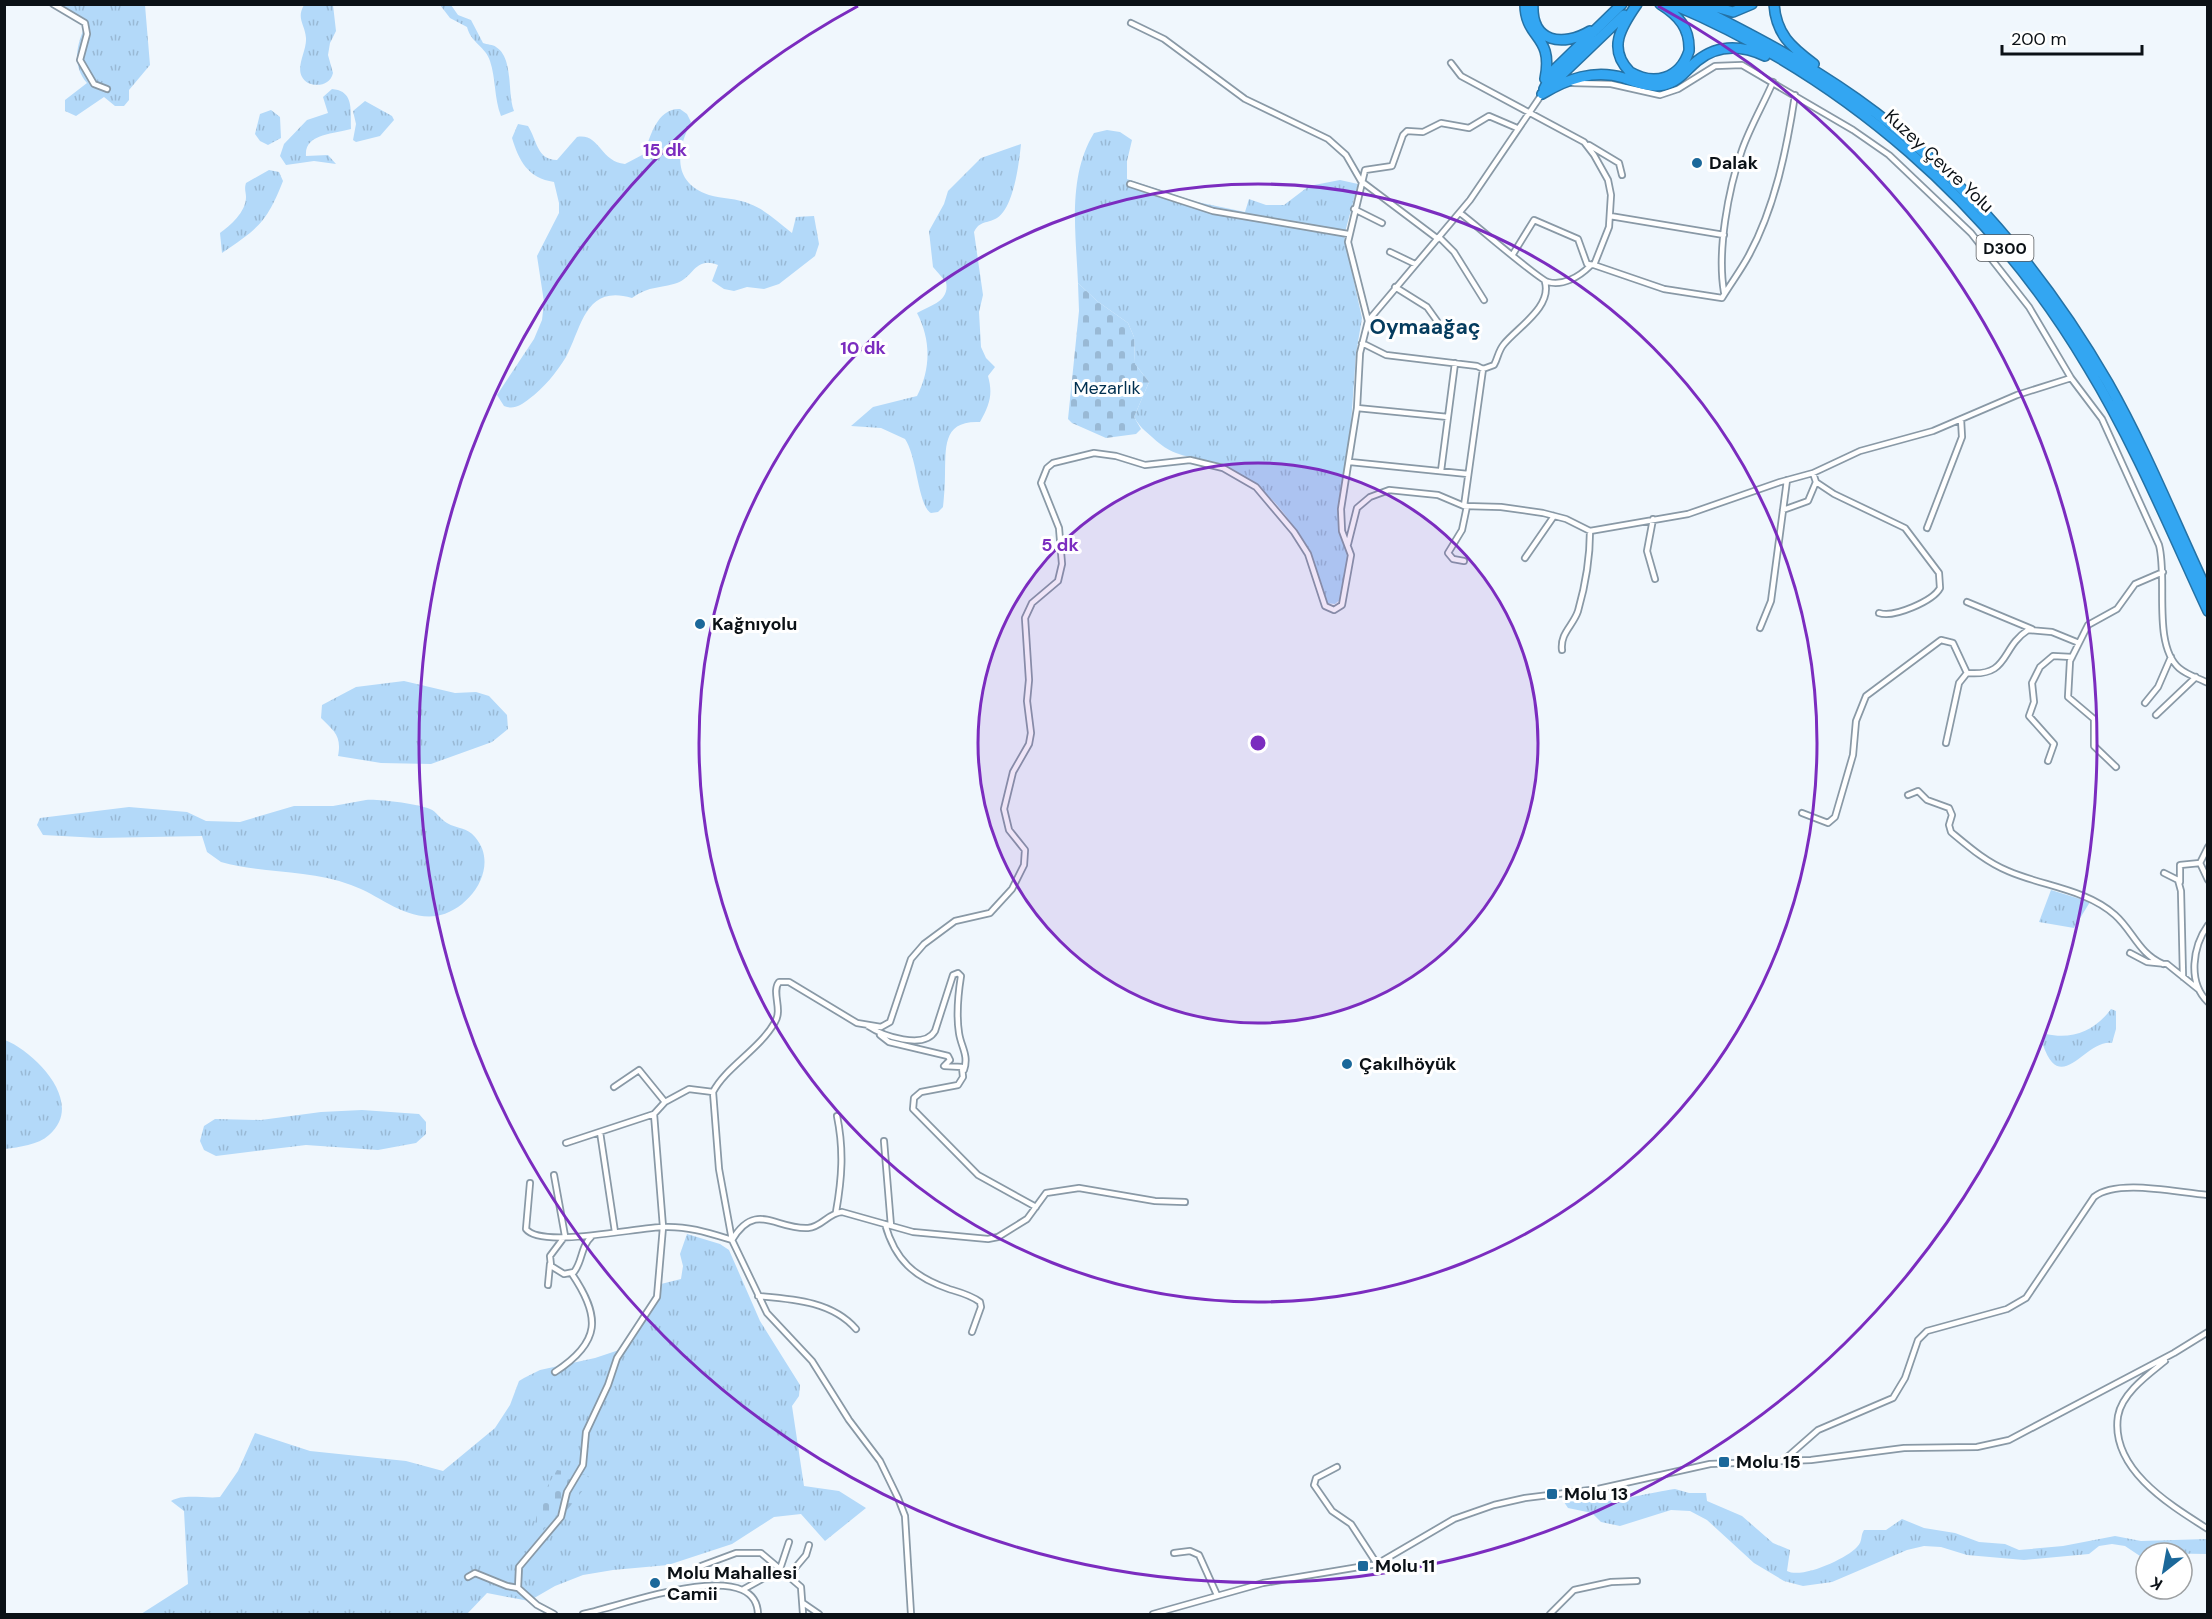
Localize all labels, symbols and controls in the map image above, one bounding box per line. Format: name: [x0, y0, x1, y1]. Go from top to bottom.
scale bar: [2002, 18, 2142, 56]
text: 200 m: [2011, 27, 2067, 51]
street label: Kuzey Çevre Yolu: [1879, 104, 1999, 218]
text: 15 dk: [643, 138, 688, 162]
place label: Dalak: [1709, 151, 1759, 175]
marker: Dalak: [1690, 156, 1704, 170]
road number: D300: [1976, 235, 2034, 261]
district label: Oymaağaç: [1369, 313, 1481, 341]
text: 10 dk: [840, 336, 886, 360]
park label: Mezarlık: [1073, 376, 1141, 400]
text: 5 dk: [1041, 533, 1079, 557]
place label: Kağnıyolu: [712, 612, 797, 636]
marker: Kağnıyolu: [693, 617, 707, 631]
centre of rings: [1248, 733, 1268, 753]
place label: Çakılhöyük: [1359, 1052, 1457, 1076]
marker: Çakılhöyük: [1340, 1057, 1354, 1071]
place label: Molu 15: [1736, 1450, 1801, 1474]
marker: Molu 15: [1717, 1455, 1731, 1469]
place label: Molu 13: [1564, 1482, 1628, 1506]
marker: Molu 13: [1545, 1487, 1559, 1501]
north arrow: [2134, 1541, 2194, 1601]
place label: Molu 11: [1375, 1554, 1435, 1578]
marker: Molu 11: [1356, 1559, 1370, 1573]
place label: Molu Mahallesi Camii: [667, 1561, 797, 1606]
text: K: [2146, 1571, 2166, 1595]
marker: Molu Mahallesi Camii: [648, 1576, 662, 1590]

